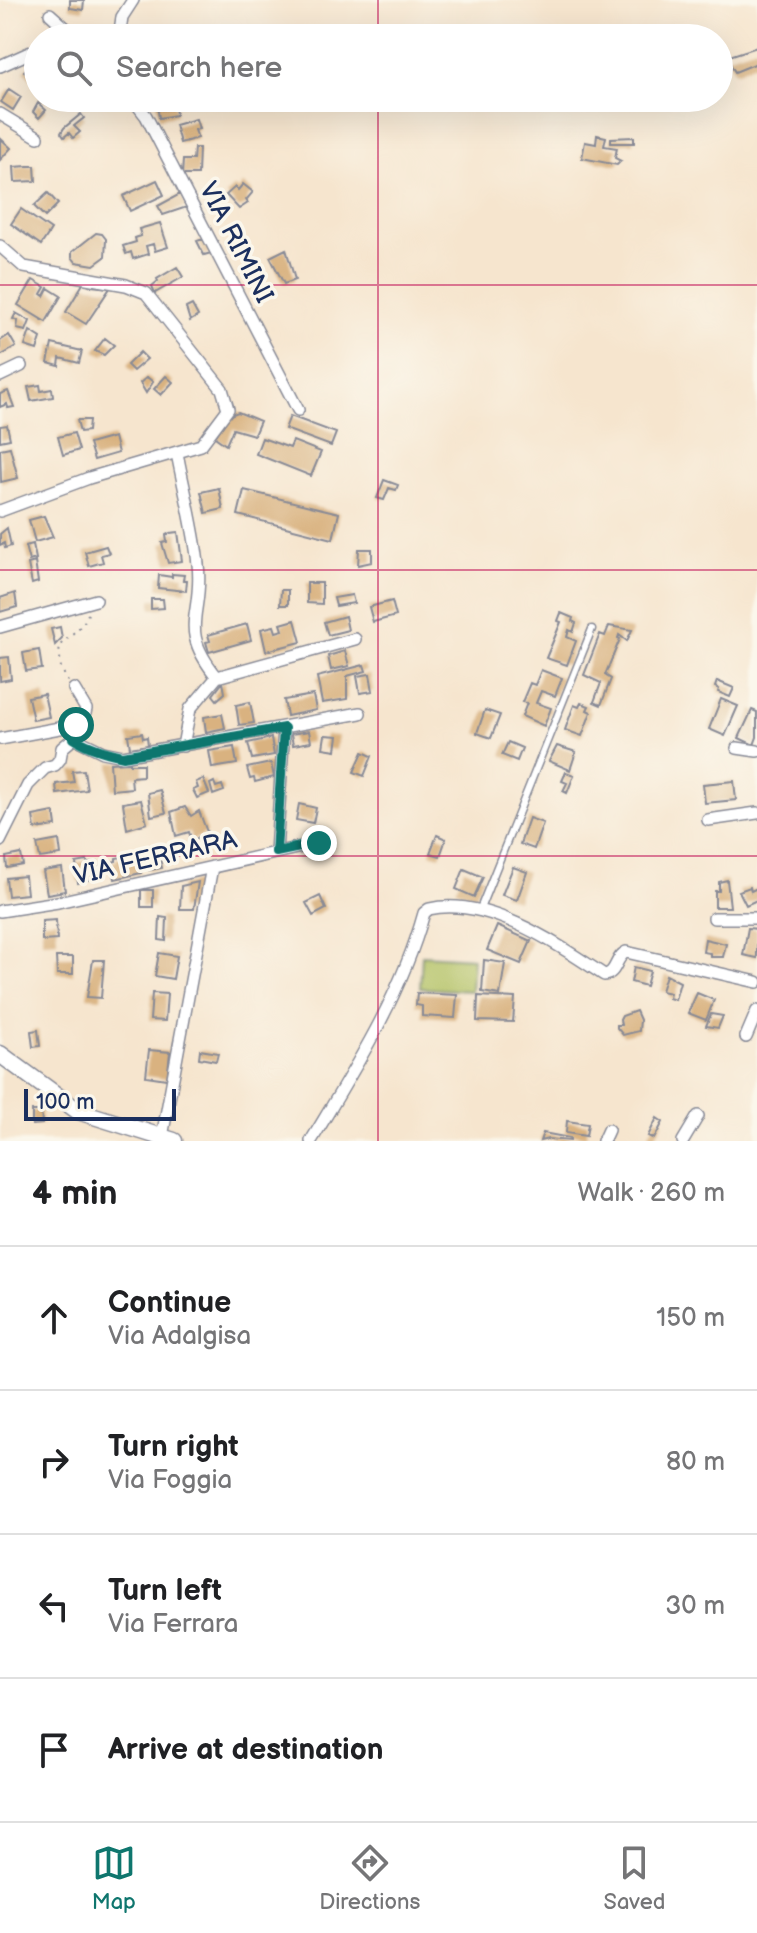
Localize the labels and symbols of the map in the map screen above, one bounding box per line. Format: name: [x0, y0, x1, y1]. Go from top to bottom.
street label: VIA RIMINI: [192, 177, 279, 308]
route start: [58, 707, 94, 743]
street label: VIA FERRARA: [71, 825, 240, 892]
route end: [301, 825, 337, 861]
scale bar: [24, 1085, 176, 1121]

